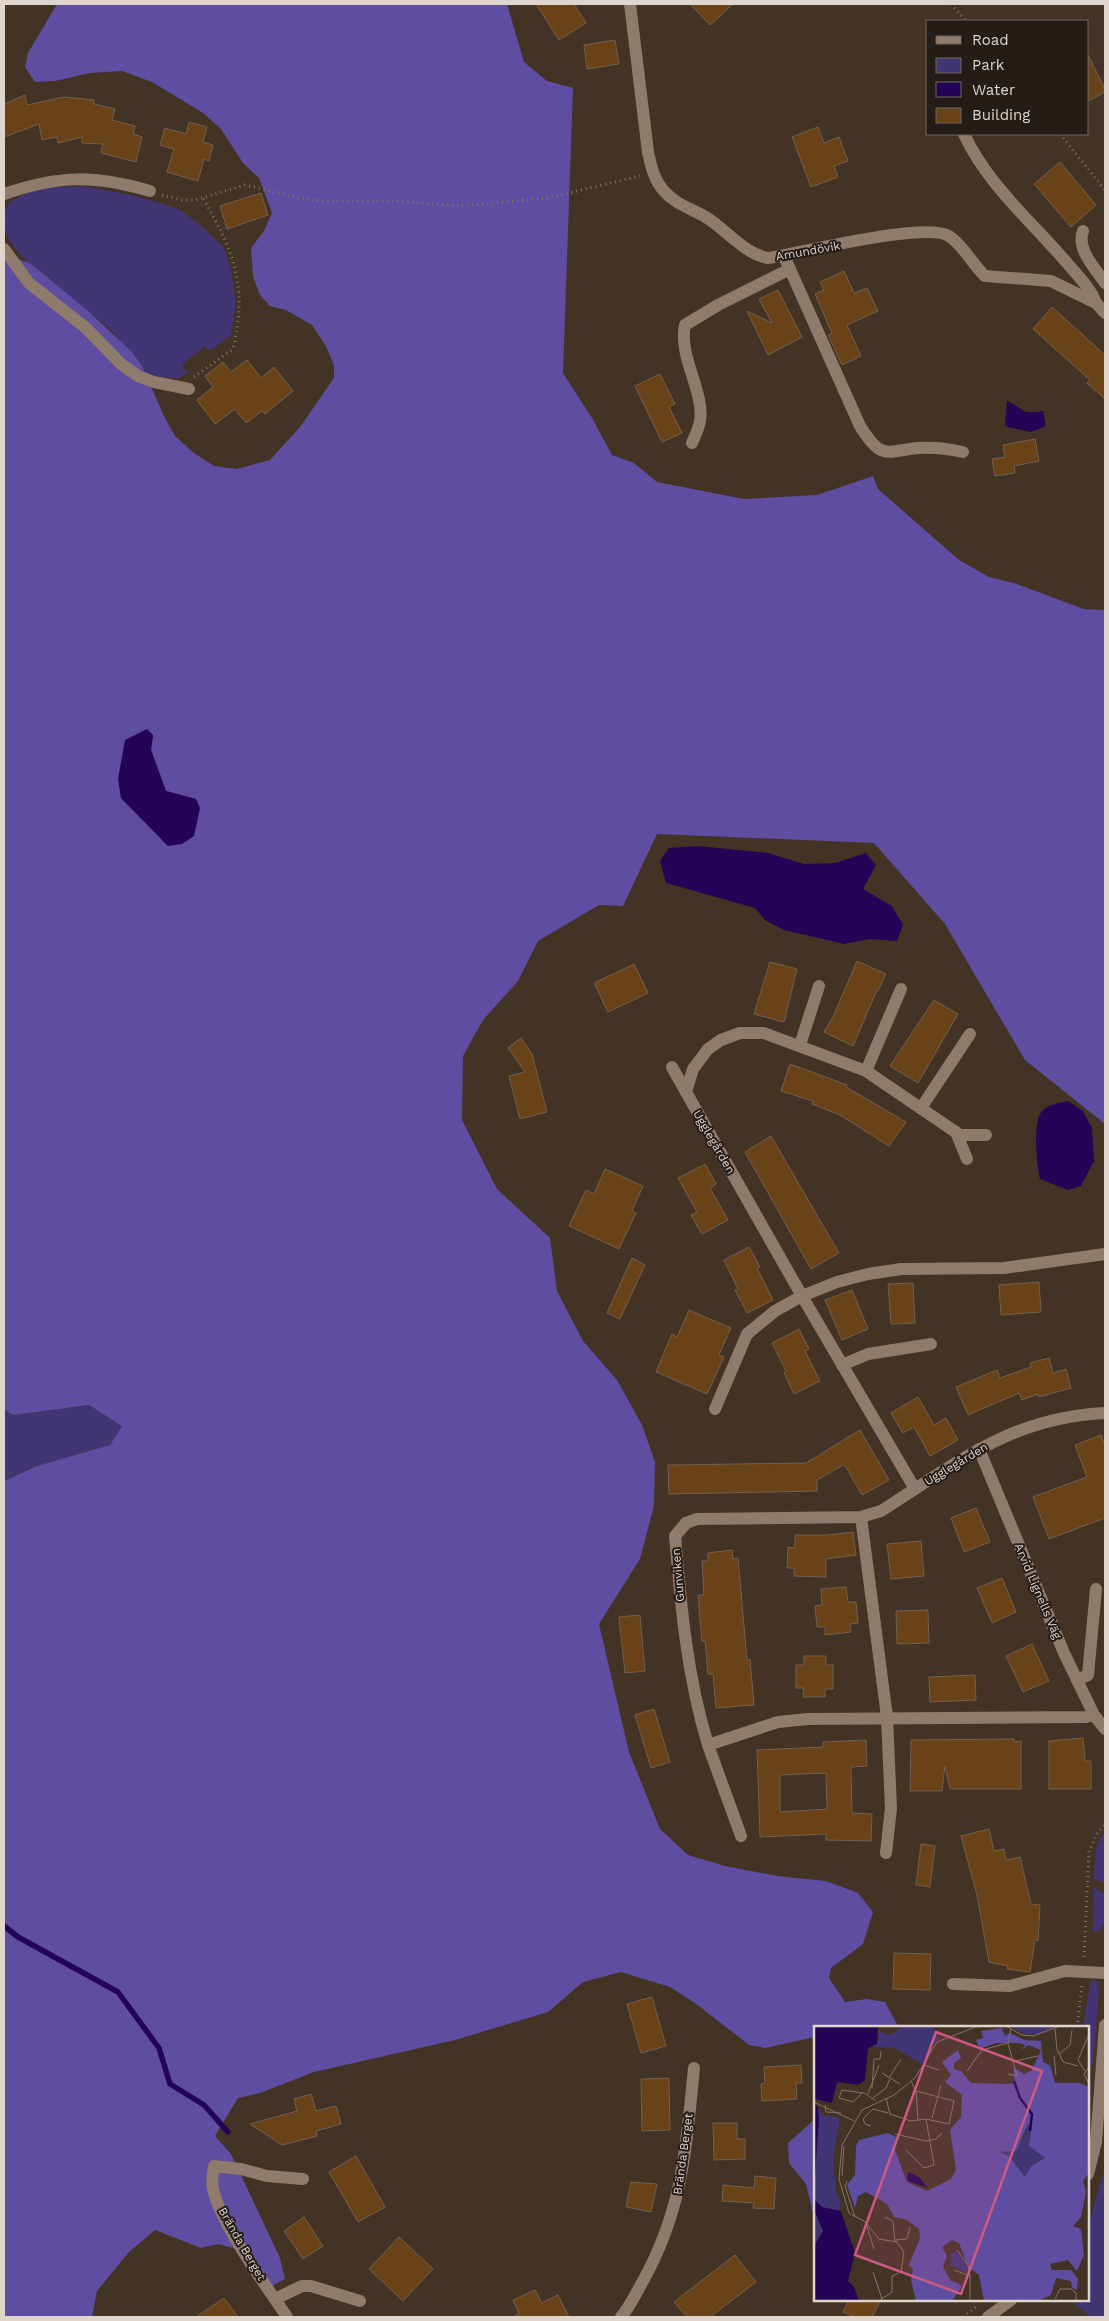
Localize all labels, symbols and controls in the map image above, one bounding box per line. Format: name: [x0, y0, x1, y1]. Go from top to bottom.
legend: [926, 20, 1089, 135]
text: Road: [972, 31, 1009, 49]
text: Park: [972, 56, 1005, 74]
text: Water: [972, 81, 1015, 99]
text: Building: [972, 106, 1030, 124]
street label: Amundövik: [775, 238, 841, 264]
street label: Ugglegården: [690, 1108, 738, 1176]
street label: Ugglegården: [922, 1440, 990, 1488]
street label: Arvid Lignells Väg: [1012, 1541, 1065, 1641]
street label: Gunviken: [669, 1548, 687, 1602]
inset map: [814, 2026, 1089, 2301]
street label: Brända Berget: [670, 2112, 696, 2196]
street label: Brända Berget: [215, 2205, 269, 2283]

